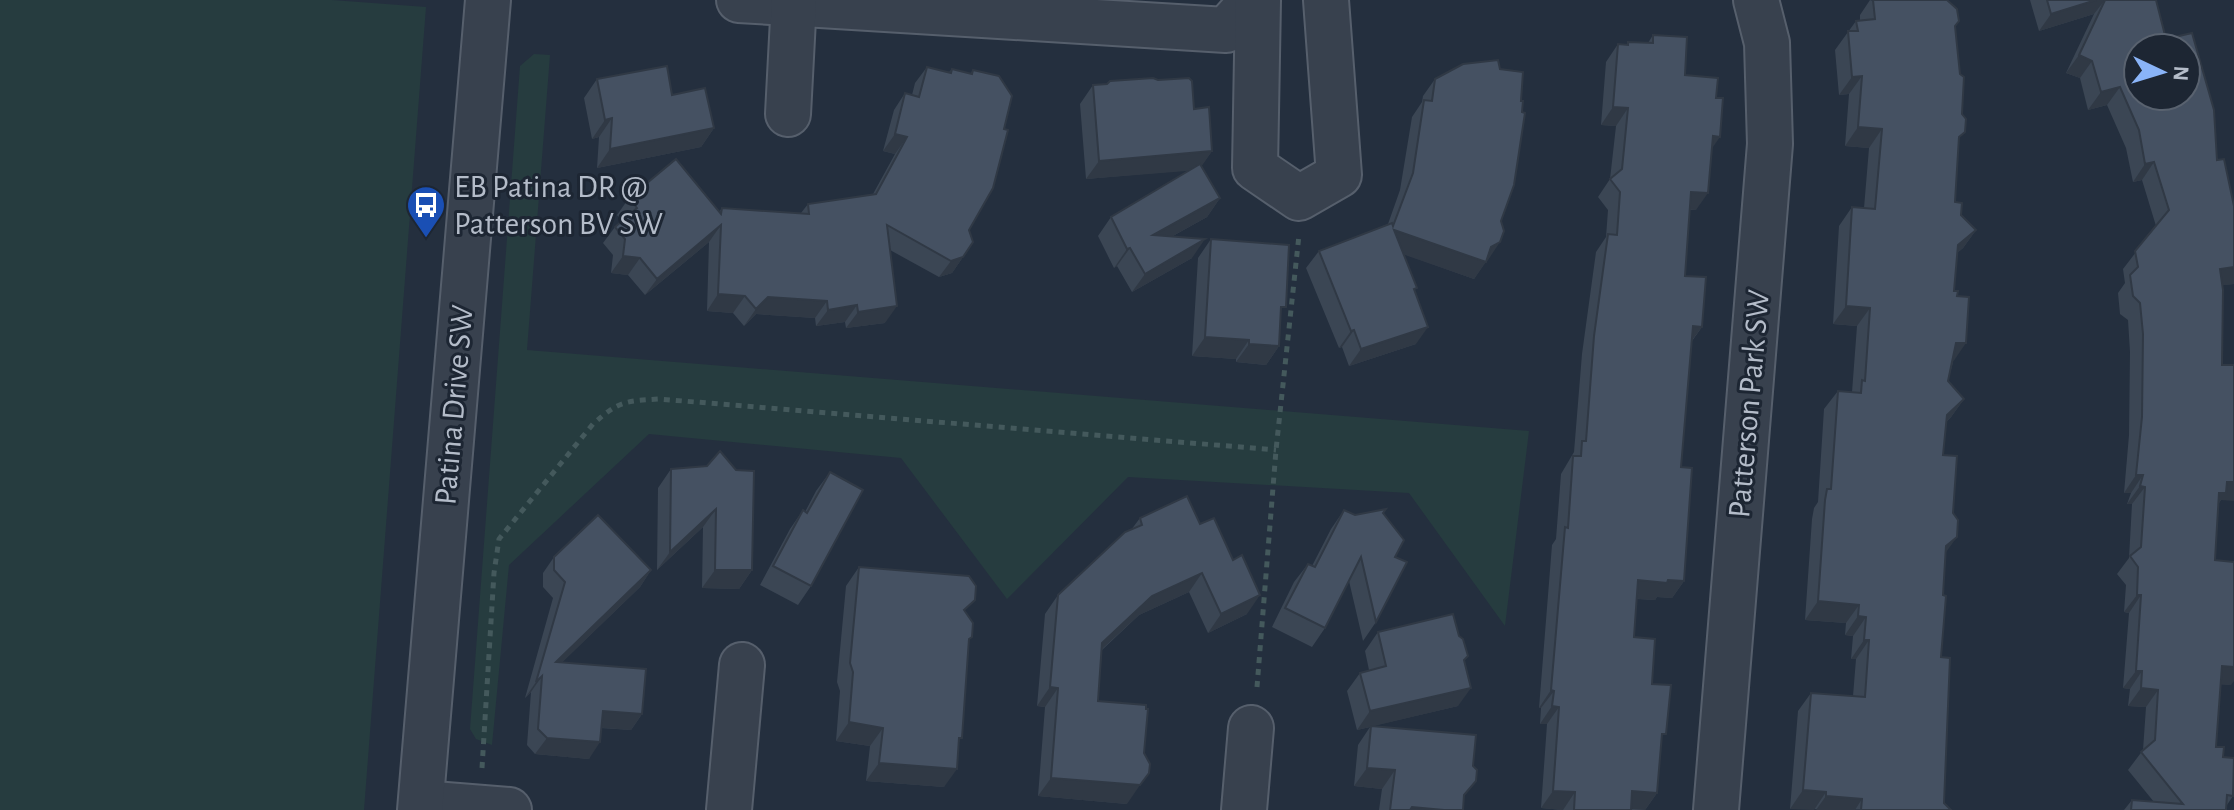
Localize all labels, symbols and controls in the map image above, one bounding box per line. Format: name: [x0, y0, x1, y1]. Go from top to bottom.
north arrow: [2122, 32, 2202, 112]
text: N: [2169, 65, 2192, 82]
place label: EB Patina DR @ Patterson BV SW: [454, 171, 663, 240]
bus stop icon: EB Patina DR @ Patterson BV SW: [405, 184, 447, 239]
street label: Patterson Park SW: [1723, 288, 1775, 519]
street label: Patina Drive SW: [429, 303, 479, 506]

